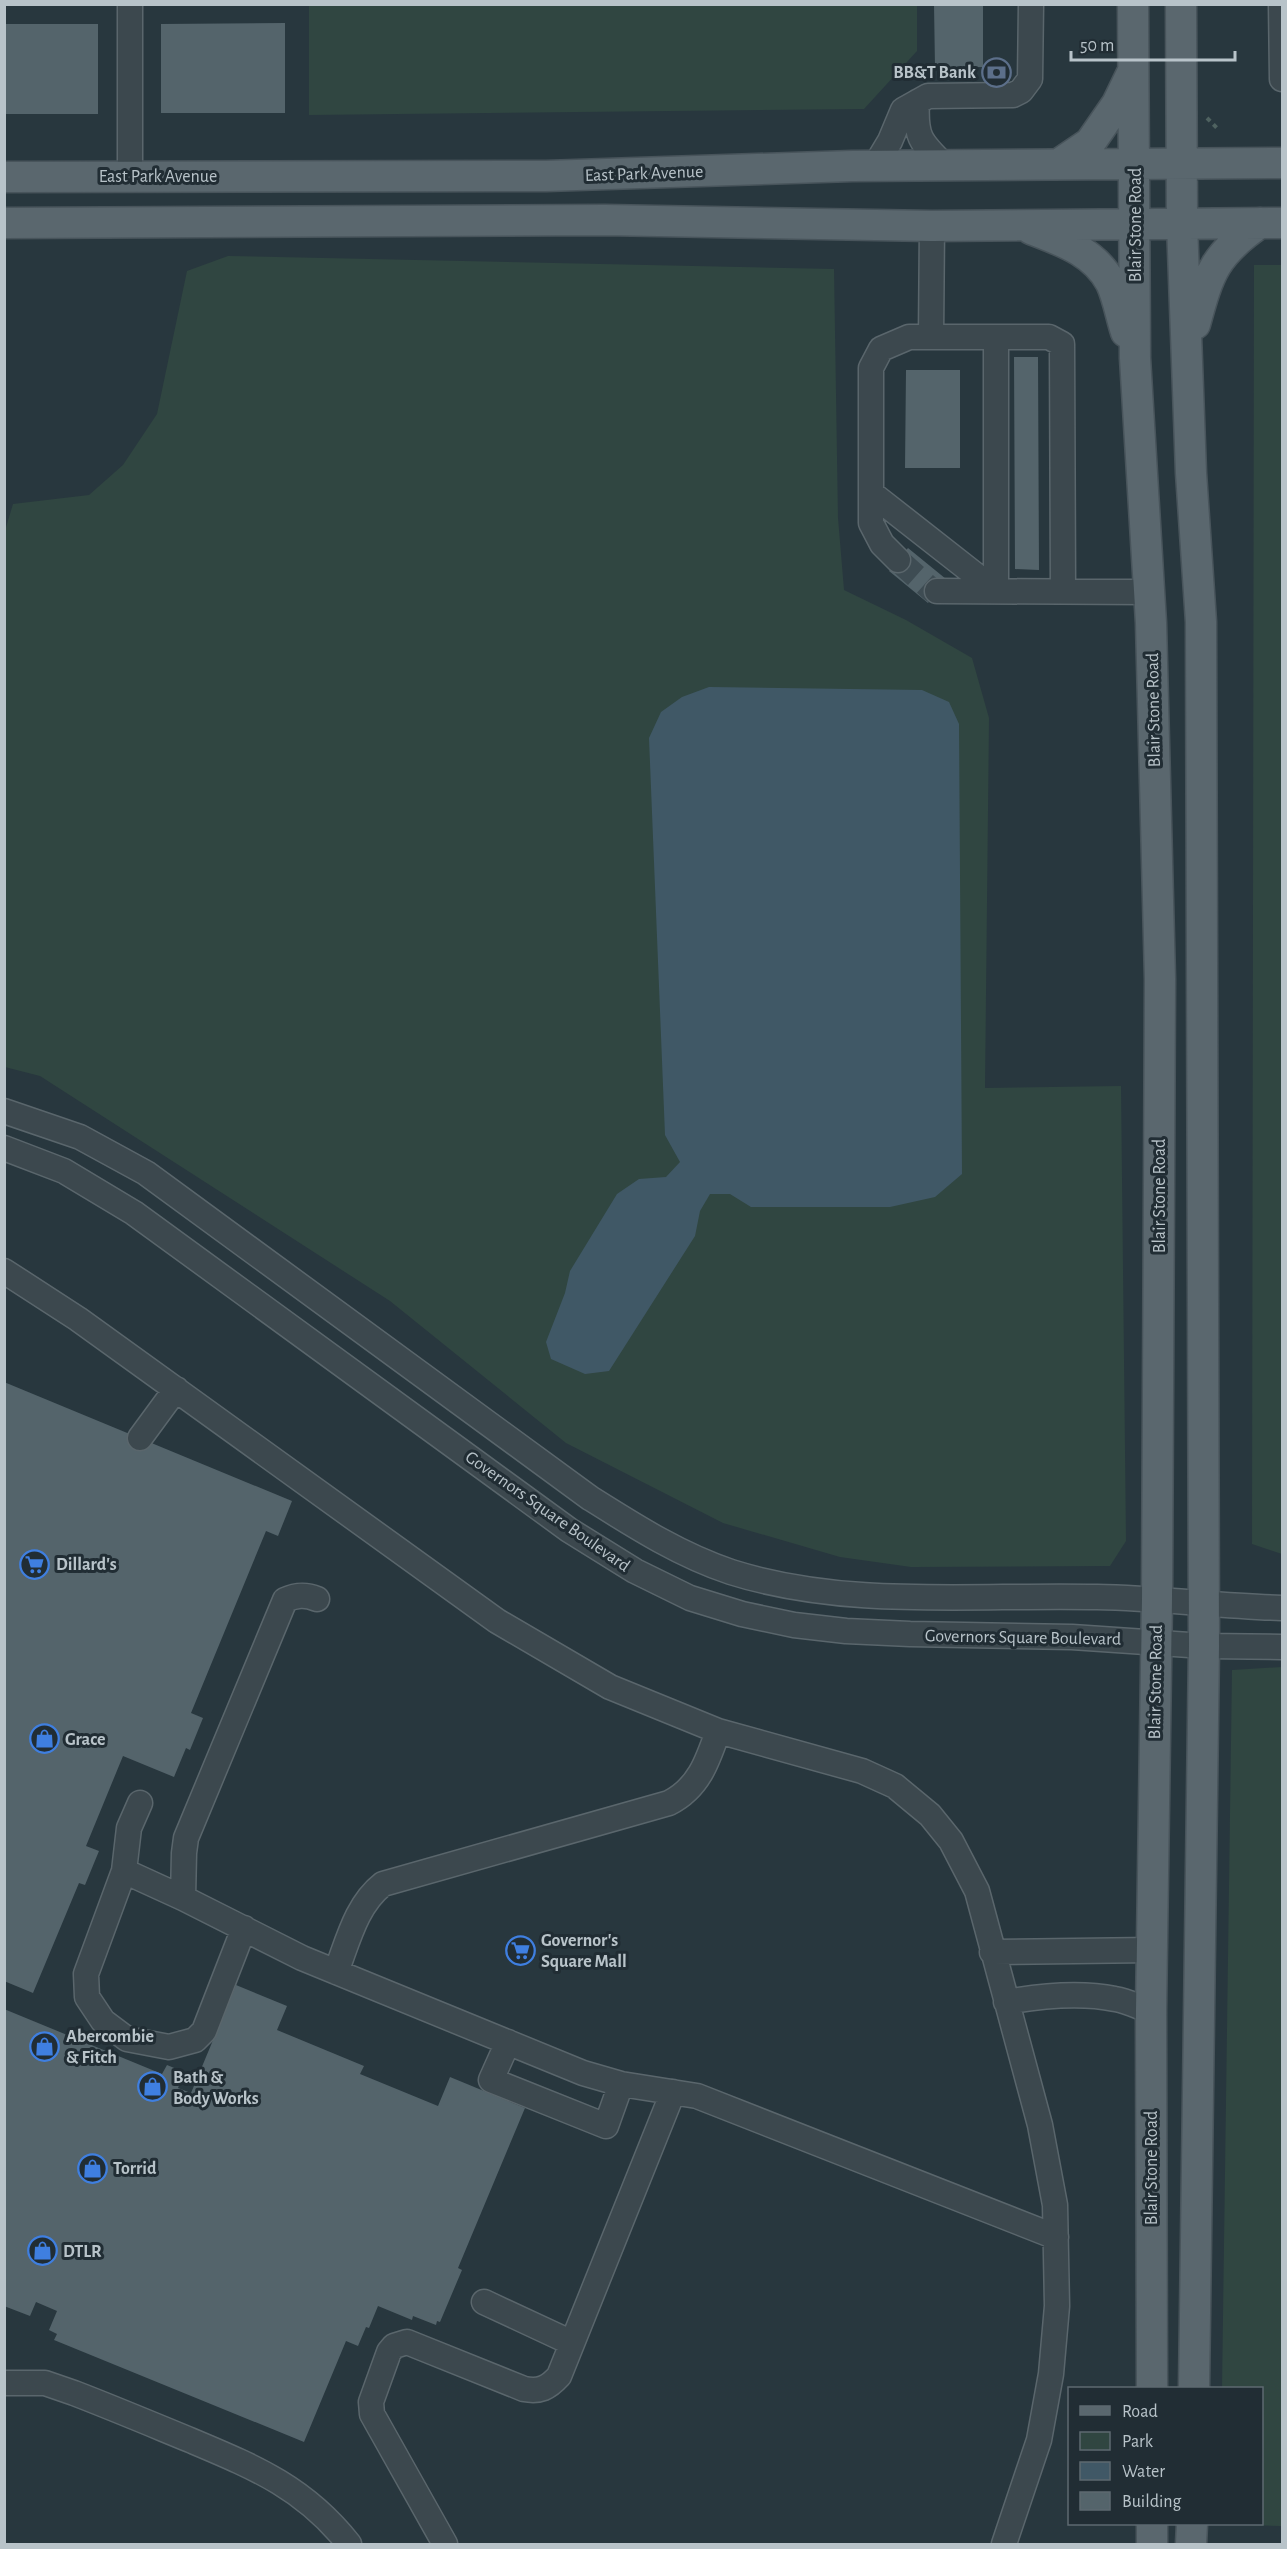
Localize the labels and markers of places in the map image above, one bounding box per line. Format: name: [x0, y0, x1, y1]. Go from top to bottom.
bank icon: BB&T Bank: [981, 56, 1013, 88]
place label: BB&T Bank: [893, 64, 976, 82]
supermarket icon: Dillard's: [19, 1548, 51, 1580]
place label: Dillard's: [56, 1556, 117, 1574]
shop icon: Grace: [28, 1723, 60, 1755]
place label: Grace: [65, 1731, 106, 1749]
place label: Governor's Square Mall: [541, 1932, 627, 1971]
supermarket icon: Governor's Square Mall: [504, 1934, 536, 1966]
place label: Abercombie & Fitch: [66, 2028, 154, 2067]
shop icon: Abercombie & Fitch: [29, 2030, 61, 2062]
place label: Bath & Body Works: [173, 2069, 259, 2108]
shop icon: Bath & Body Works: [136, 2071, 168, 2103]
shop icon: Torrid: [76, 2152, 108, 2184]
place label: Torrid: [113, 2160, 157, 2178]
shop icon: DTLR: [26, 2235, 58, 2267]
place label: DTLR: [63, 2243, 102, 2261]

